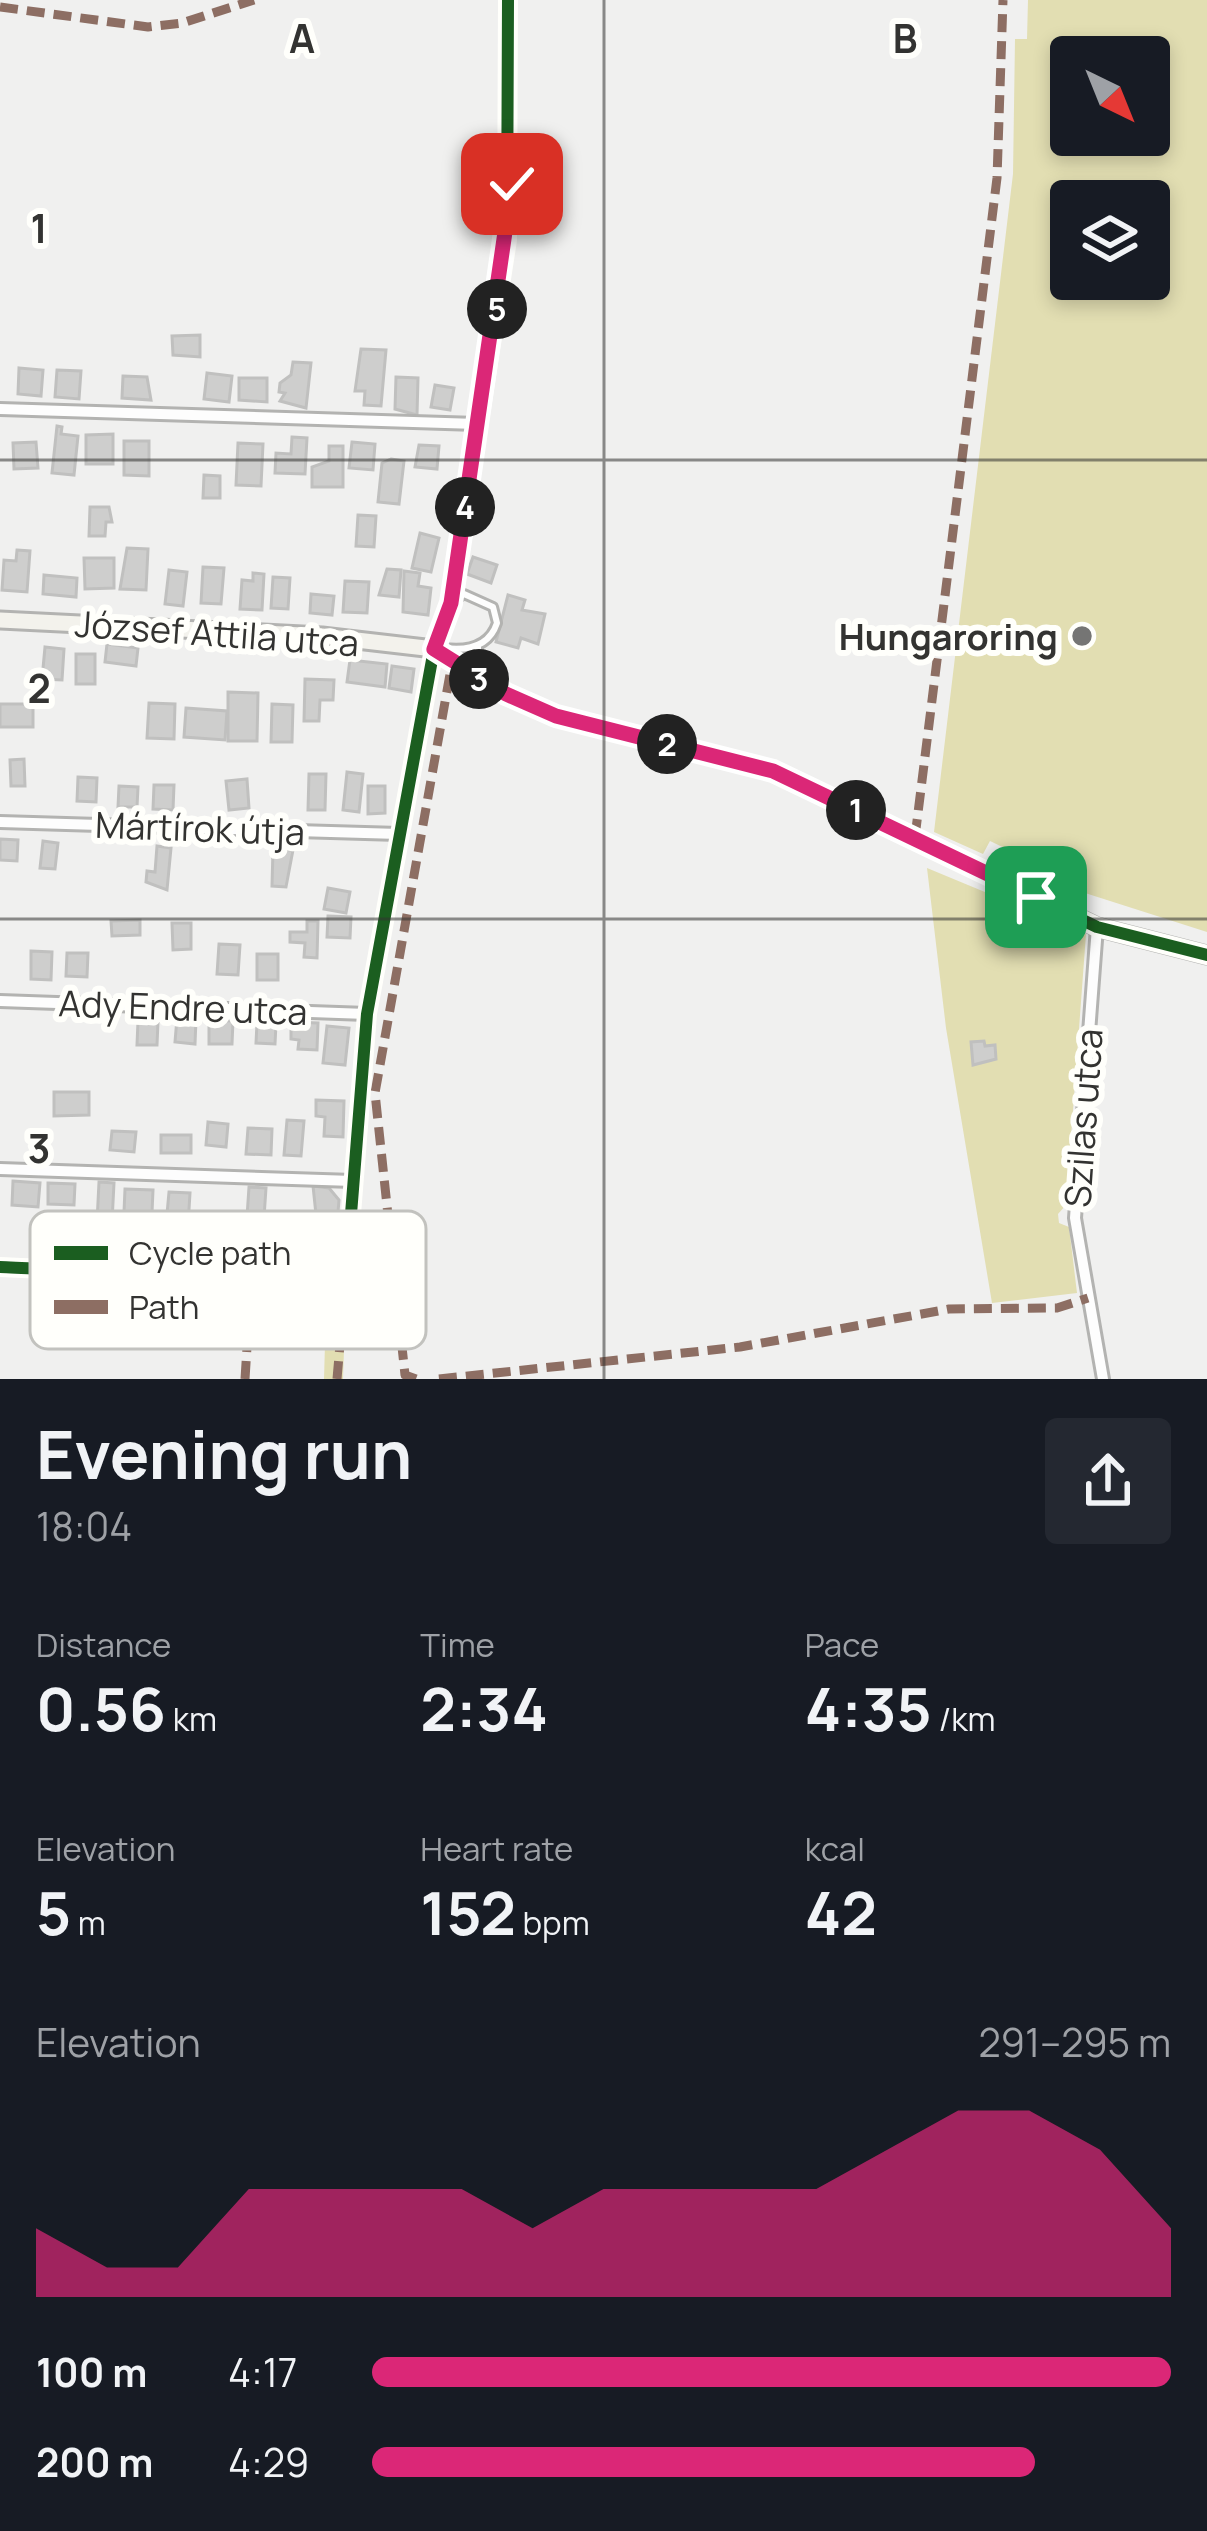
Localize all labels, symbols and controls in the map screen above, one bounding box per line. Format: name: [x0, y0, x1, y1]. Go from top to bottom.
text: A: [289, 11, 315, 65]
text: B: [893, 11, 917, 65]
north arrow: [1050, 36, 1170, 156]
map controls: [1050, 36, 1170, 300]
pin: [461, 133, 563, 235]
icon: check: [479, 151, 545, 217]
button: layers: [1050, 180, 1170, 300]
text: 1: [30, 201, 48, 255]
pin: 5: [467, 279, 527, 339]
text: 5: [487, 286, 507, 331]
pin: 4: [435, 477, 495, 537]
text: 4: [455, 484, 475, 529]
street label: József Attila utca: [73, 599, 361, 667]
place label: Hungaroring: [839, 612, 1058, 661]
marker: Hungaroring: [1069, 623, 1095, 649]
pin: 3: [449, 649, 509, 709]
text: 3: [469, 656, 489, 701]
text: 2: [27, 661, 51, 715]
pin: 2: [637, 714, 697, 774]
text: 2: [657, 721, 677, 766]
pin: 1: [826, 780, 886, 840]
text: 1: [849, 787, 863, 832]
street label: Mártírok útja: [94, 800, 306, 856]
pin: [985, 846, 1087, 948]
icon: arrive: [1003, 864, 1069, 930]
street label: Ady Endre utca: [58, 978, 308, 1036]
street label: Szilas utca: [1052, 1027, 1114, 1209]
text: 3: [28, 1121, 50, 1175]
legend: [30, 1211, 426, 1349]
text: Cycle path: [129, 1230, 291, 1275]
text: Path: [129, 1284, 199, 1329]
text: Evening run: [36, 1409, 412, 1499]
button: share: [1045, 1418, 1171, 1544]
text: 18:04: [36, 1499, 132, 1553]
text: Distance: [36, 1622, 171, 1667]
text: Time: [420, 1622, 495, 1667]
text: Pace: [805, 1622, 879, 1667]
text: 0.56: [36, 1667, 166, 1749]
text: 2:34: [420, 1667, 548, 1749]
text: 4:35: [805, 1667, 932, 1749]
text: km: [166, 1696, 217, 1741]
text: /km: [932, 1696, 996, 1741]
text: Elevation: [36, 1826, 175, 1871]
text: Heart rate: [420, 1826, 573, 1871]
text: kcal: [805, 1826, 865, 1871]
text: 5: [36, 1871, 71, 1953]
text: 152: [420, 1871, 516, 1953]
text: 42: [805, 1871, 877, 1953]
text: m: [71, 1900, 106, 1945]
text: bpm: [516, 1900, 590, 1945]
text: Elevation: [36, 2015, 201, 2069]
text: 291–295 m: [978, 2015, 1171, 2069]
text: 100 m: [36, 2345, 147, 2399]
text: 4:17: [228, 2345, 297, 2399]
text: 200 m: [36, 2435, 153, 2489]
text: 4:29: [228, 2435, 309, 2489]

